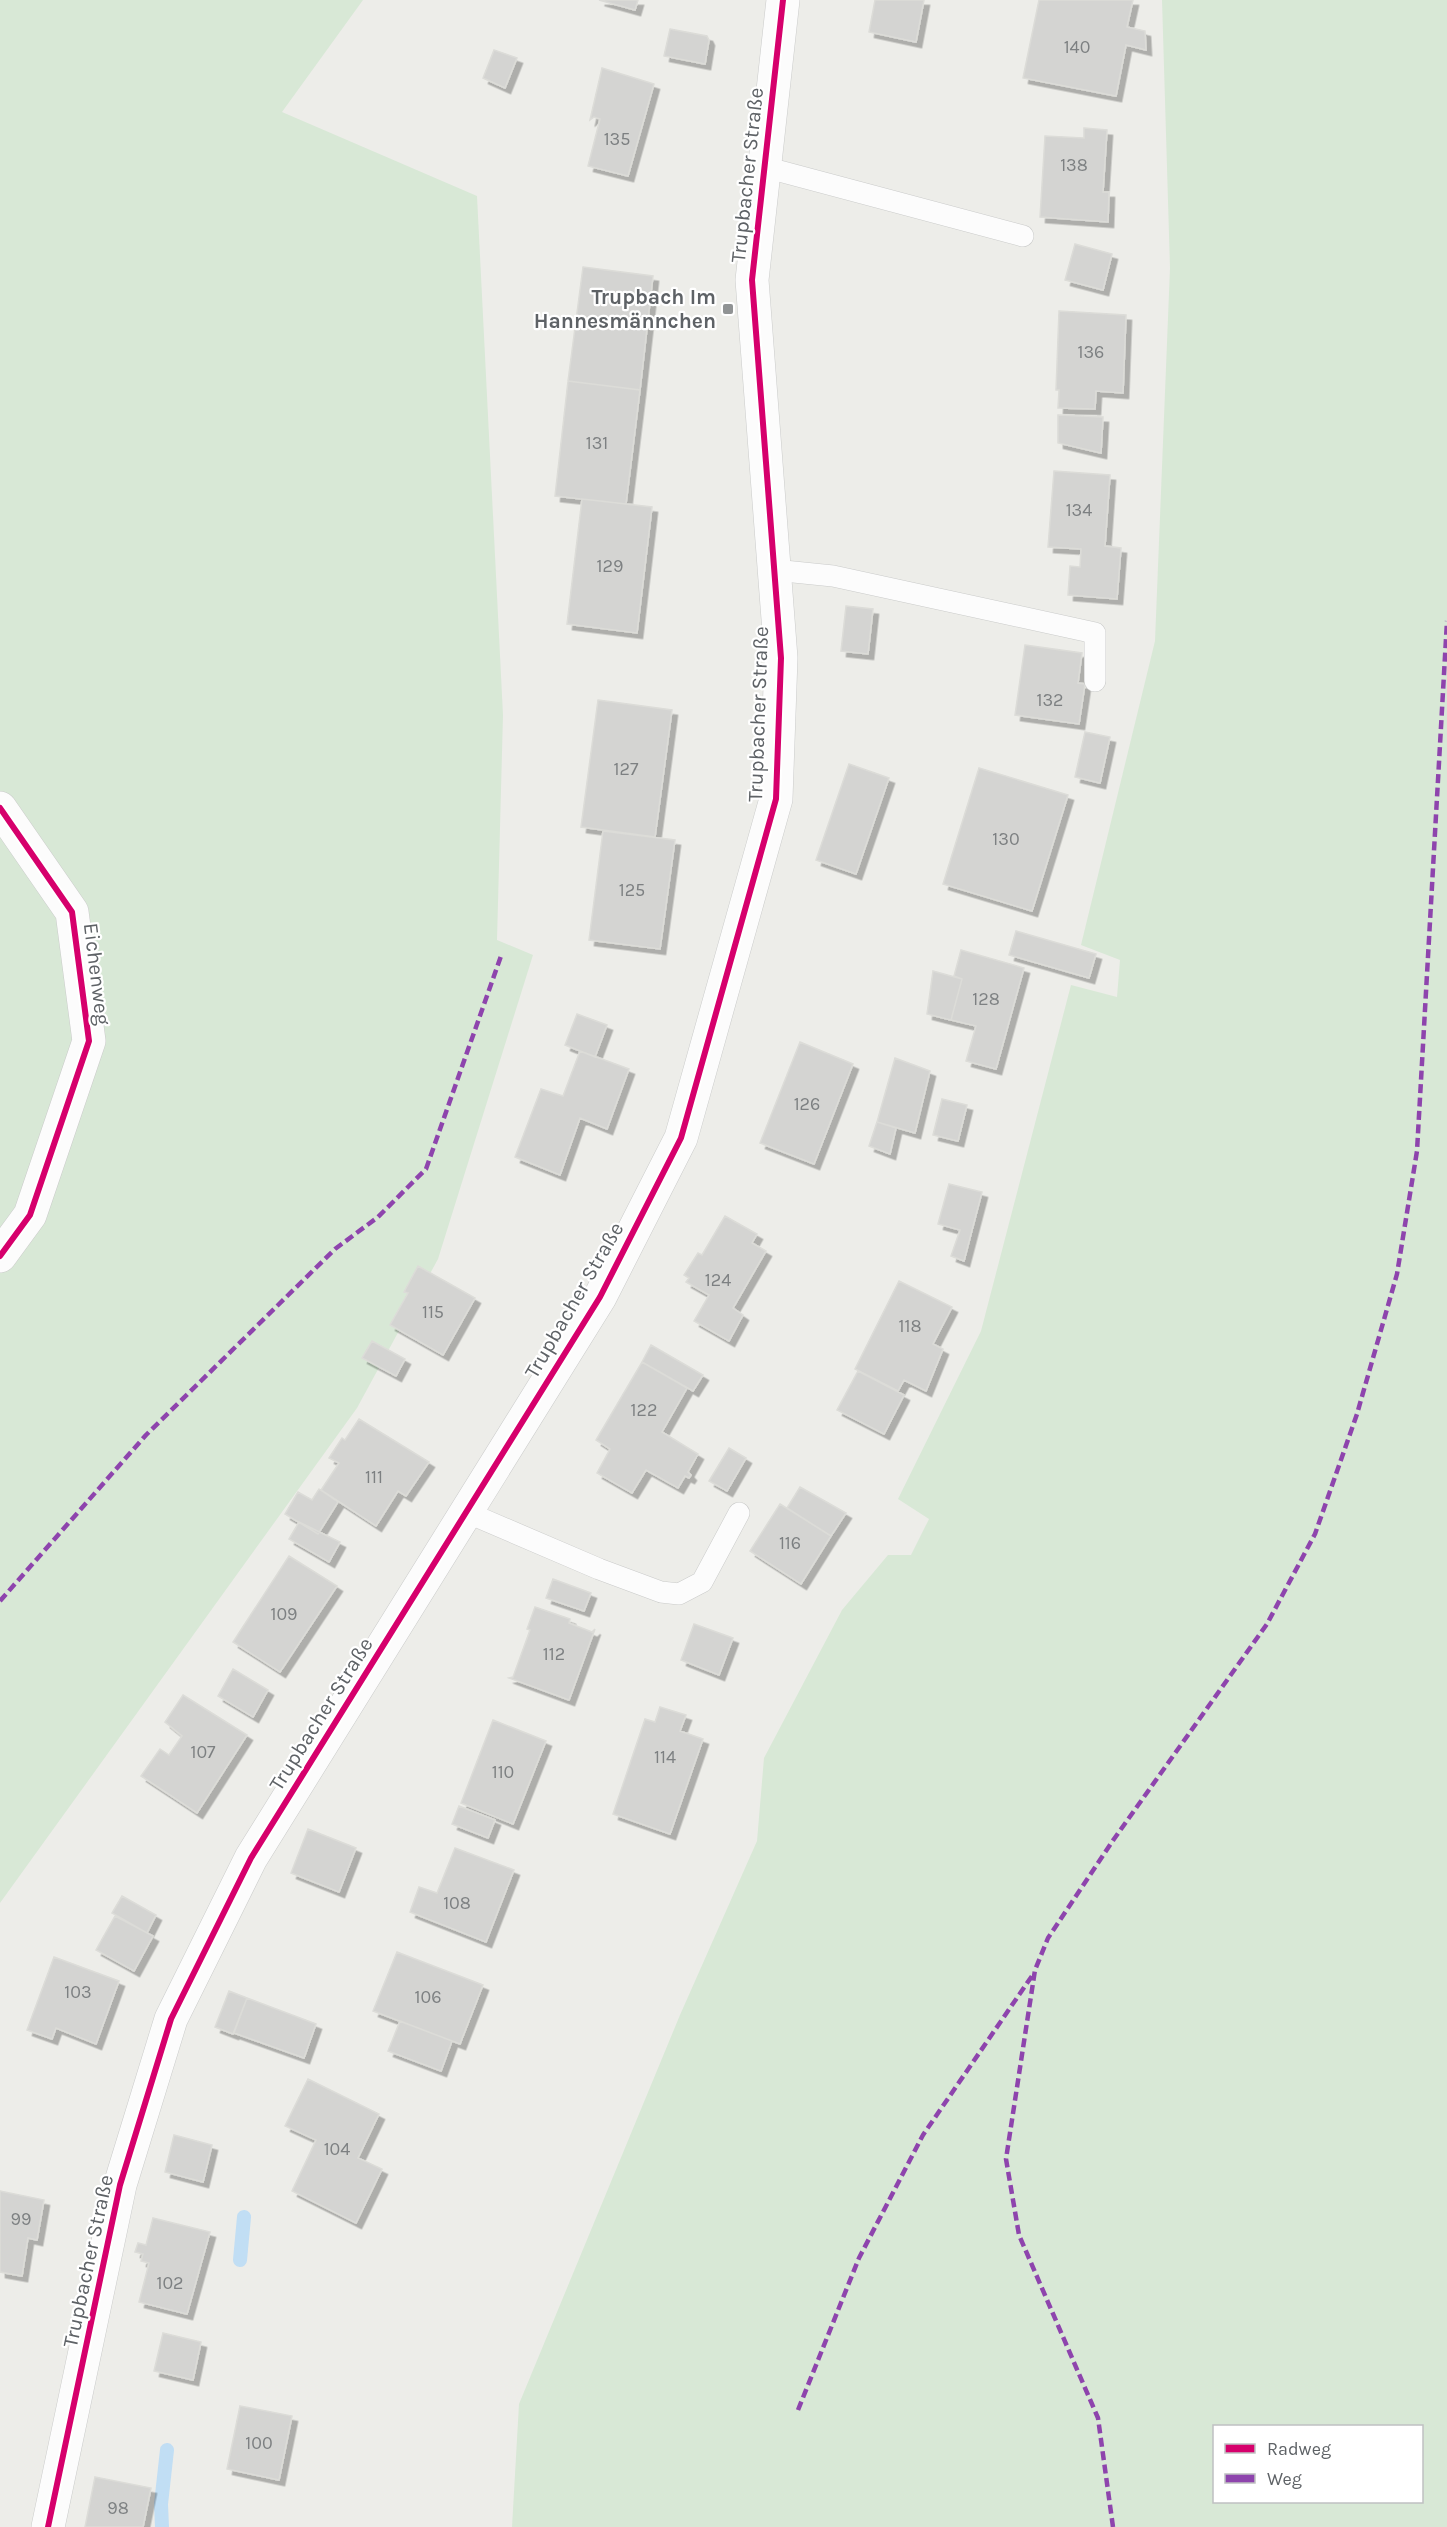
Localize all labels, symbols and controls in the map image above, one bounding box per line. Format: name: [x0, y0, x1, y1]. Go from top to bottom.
house number: 140: [1064, 36, 1090, 58]
street label: Trupbacher Straße: [726, 86, 768, 264]
house number: 135: [604, 128, 630, 150]
house number: 138: [1060, 154, 1088, 176]
place label: Trupbach Im Hannesmännchen: [534, 285, 716, 333]
marker: Trupbach Im Hannesmännchen: [721, 302, 735, 316]
house number: 136: [1078, 341, 1104, 363]
house number: 131: [586, 432, 608, 454]
house number: 134: [1066, 499, 1092, 521]
house number: 129: [597, 555, 623, 577]
street label: Trupbacher Straße: [743, 626, 773, 802]
house number: 132: [1036, 689, 1064, 711]
house number: 127: [614, 758, 639, 780]
house number: 130: [992, 828, 1020, 850]
house number: 125: [619, 879, 645, 901]
street label: Eichenweg: [79, 921, 115, 1027]
house number: 128: [972, 988, 1000, 1010]
house number: 126: [794, 1093, 820, 1115]
street label: Trupbacher Straße: [520, 1218, 628, 1382]
house number: 124: [705, 1269, 731, 1291]
house number: 115: [422, 1301, 444, 1323]
house number: 118: [899, 1315, 921, 1337]
house number: 122: [631, 1399, 657, 1421]
house number: 111: [365, 1466, 383, 1488]
house number: 116: [779, 1532, 801, 1554]
house number: 109: [270, 1603, 298, 1625]
street label: Trupbacher Straße: [264, 1633, 378, 1795]
house number: 112: [543, 1643, 565, 1665]
house number: 107: [190, 1741, 216, 1763]
house number: 114: [654, 1746, 676, 1768]
house number: 110: [492, 1761, 514, 1783]
house number: 108: [443, 1892, 471, 1914]
house number: 103: [64, 1981, 92, 2003]
house number: 106: [415, 1986, 441, 2008]
house number: 104: [324, 2138, 350, 2160]
street label: Trupbacher Straße: [58, 2173, 118, 2349]
house number: 99: [11, 2208, 31, 2230]
house number: 102: [156, 2272, 184, 2294]
legend: [1213, 2425, 1423, 2503]
house number: 100: [245, 2432, 273, 2454]
text: Radweg: [1267, 2438, 1331, 2460]
text: Weg: [1267, 2468, 1302, 2490]
house number: 98: [107, 2497, 129, 2519]

